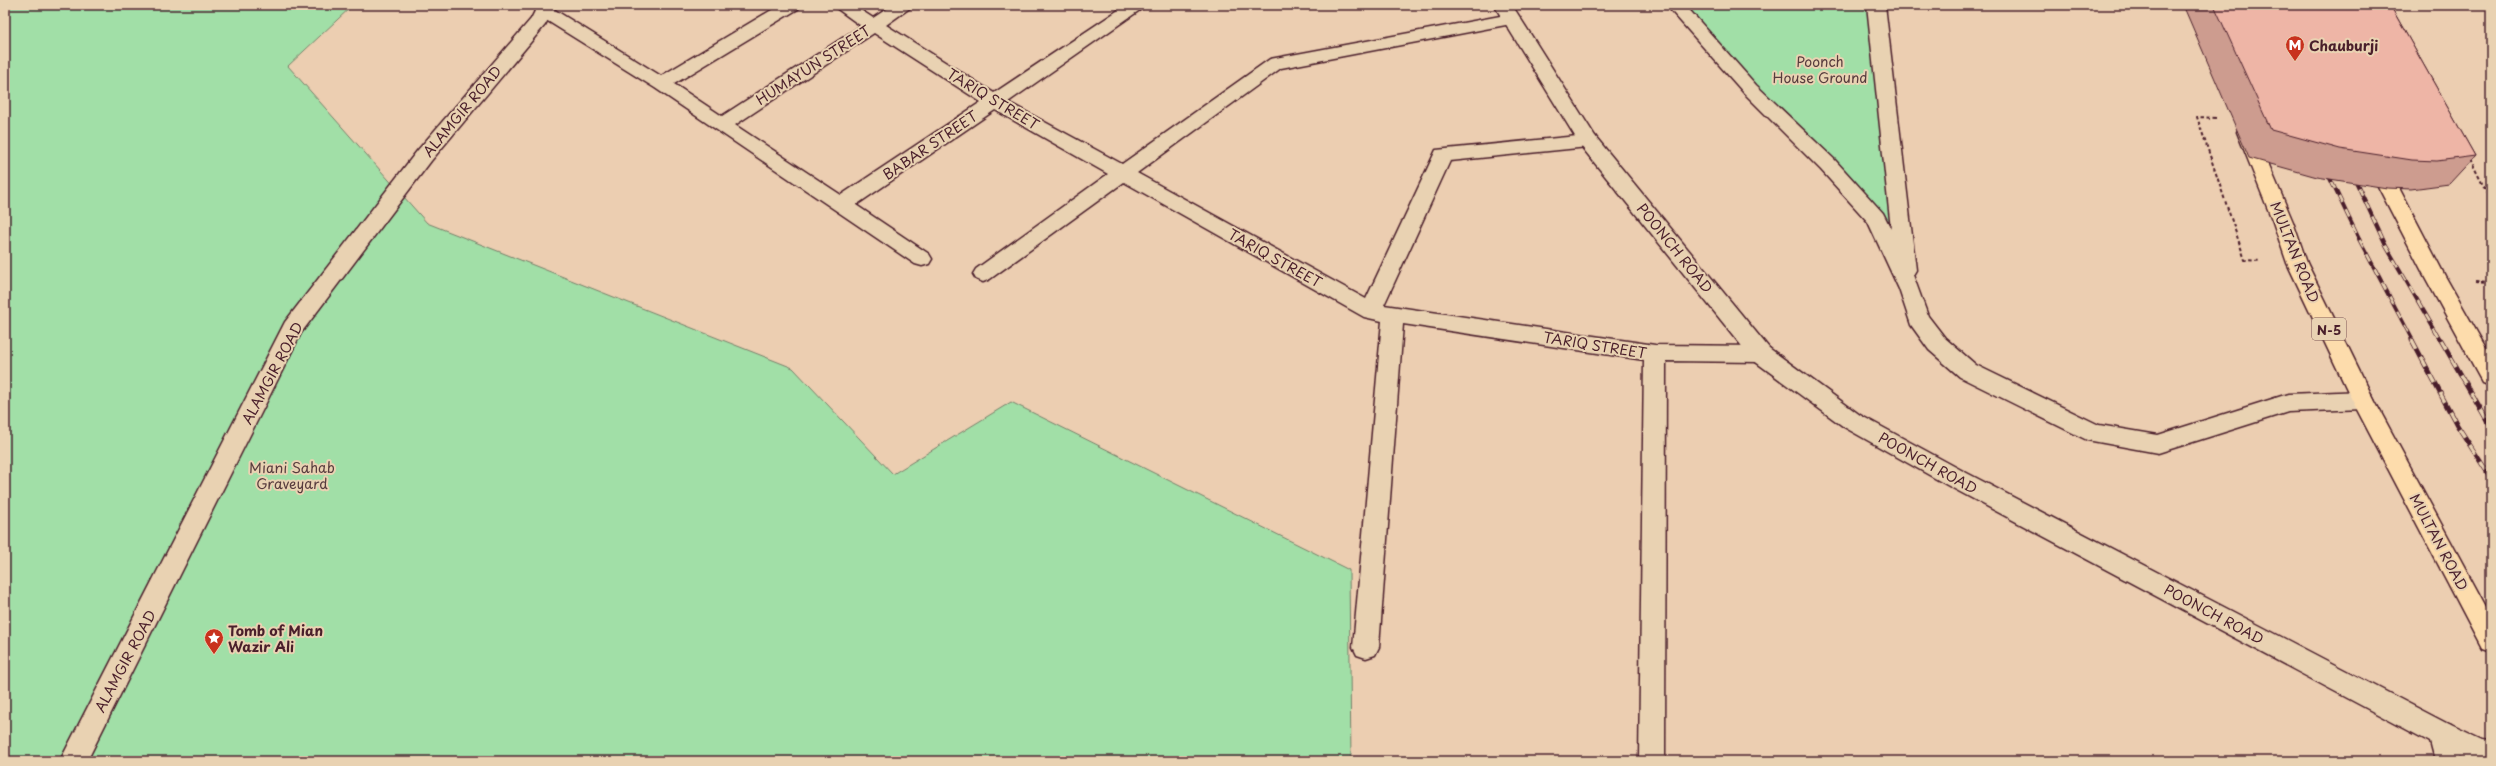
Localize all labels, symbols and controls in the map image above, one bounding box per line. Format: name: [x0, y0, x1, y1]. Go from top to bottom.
street label: HUMAYUN STREET: [752, 20, 875, 110]
metro station icon: Chauburji: [2284, 34, 2306, 62]
place label: Chauburji: [2309, 35, 2378, 56]
park label: Poonch House Ground: [1772, 51, 1868, 88]
street label: ALAMGIR ROAD: [418, 61, 506, 161]
street label: TARIQ STREET: [943, 63, 1044, 135]
street label: BABAR STREET: [878, 105, 982, 185]
street label: MULTAN ROAD: [2265, 198, 2325, 306]
street label: POONCH ROAD: [1632, 199, 1718, 297]
street label: TARIQ STREET: [1224, 223, 1326, 293]
street label: ALAMGIR ROAD: [236, 318, 308, 428]
road number: N-5: [2312, 318, 2346, 340]
street label: TARIQ STREET: [1542, 326, 1649, 364]
street label: POONCH ROAD: [1875, 427, 1981, 499]
park label: Miani Sahab Graveyard: [249, 457, 335, 494]
street label: MULTAN ROAD: [2405, 490, 2473, 594]
street label: POONCH ROAD: [2160, 579, 2268, 649]
street label: ALAMGIR ROAD: [89, 606, 161, 716]
place label: Tomb of Mian Wazir Ali: [228, 620, 323, 657]
place icon: Tomb of Mian Wazir Ali: [203, 627, 225, 655]

